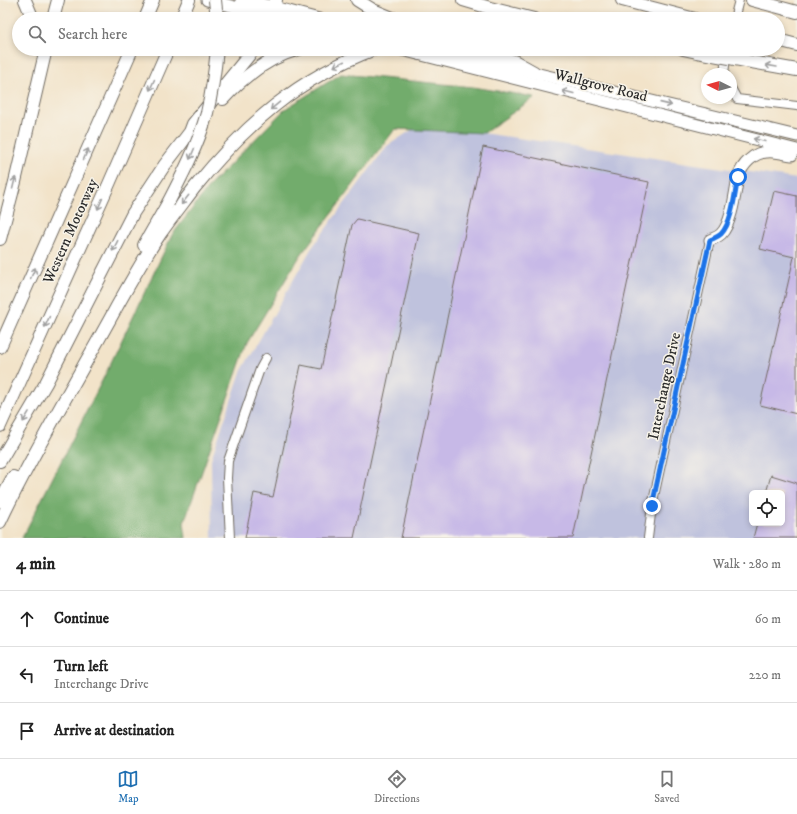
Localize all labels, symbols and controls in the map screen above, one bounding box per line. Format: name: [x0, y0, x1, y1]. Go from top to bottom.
search box: [12, 12, 785, 56]
icon: search: [26, 23, 48, 45]
text: Search here: [58, 25, 127, 44]
one-way arrow: [334, 61, 346, 68]
one-way arrow: [765, 61, 778, 69]
street label: Wallgrove Road: [551, 64, 650, 106]
north arrow: [701, 68, 737, 104]
one-way arrow: [148, 78, 156, 90]
one-way arrow: [562, 88, 575, 95]
one-way arrow: [269, 101, 280, 110]
one-way arrow: [659, 101, 672, 109]
one-way arrow: [753, 136, 766, 144]
one-way arrow: [82, 148, 90, 160]
one-way arrow: [187, 148, 195, 160]
route start: [729, 168, 747, 186]
street label: Western Motorway: [38, 175, 103, 288]
one-way arrow: [11, 177, 19, 190]
one-way arrow: [181, 194, 190, 205]
one-way arrow: [96, 197, 103, 209]
one-way arrow: [111, 240, 119, 252]
one-way arrow: [30, 267, 37, 279]
one-way arrow: [42, 316, 50, 328]
street label: Interchange Drive: [644, 331, 685, 441]
one-way arrow: [22, 411, 30, 423]
map controls: [749, 490, 785, 526]
button: locate: [749, 490, 785, 526]
route end: [643, 497, 661, 515]
text: 4 min: [16, 553, 55, 575]
text: Walk · 280 m: [713, 556, 781, 572]
icon: ahead: [16, 608, 38, 630]
text: Continue: [54, 609, 109, 628]
text: 60 m: [755, 611, 781, 627]
text: Turn left: [54, 657, 108, 676]
icon: left: [16, 664, 38, 686]
text: 220 m: [749, 667, 781, 683]
text: Interchange Drive: [54, 676, 149, 692]
icon: arrive: [16, 720, 38, 742]
text: Arrive at destination: [54, 721, 174, 740]
tab: Map: [117, 768, 139, 806]
tab: Directions: [374, 768, 420, 806]
tab: Saved: [654, 768, 680, 806]

